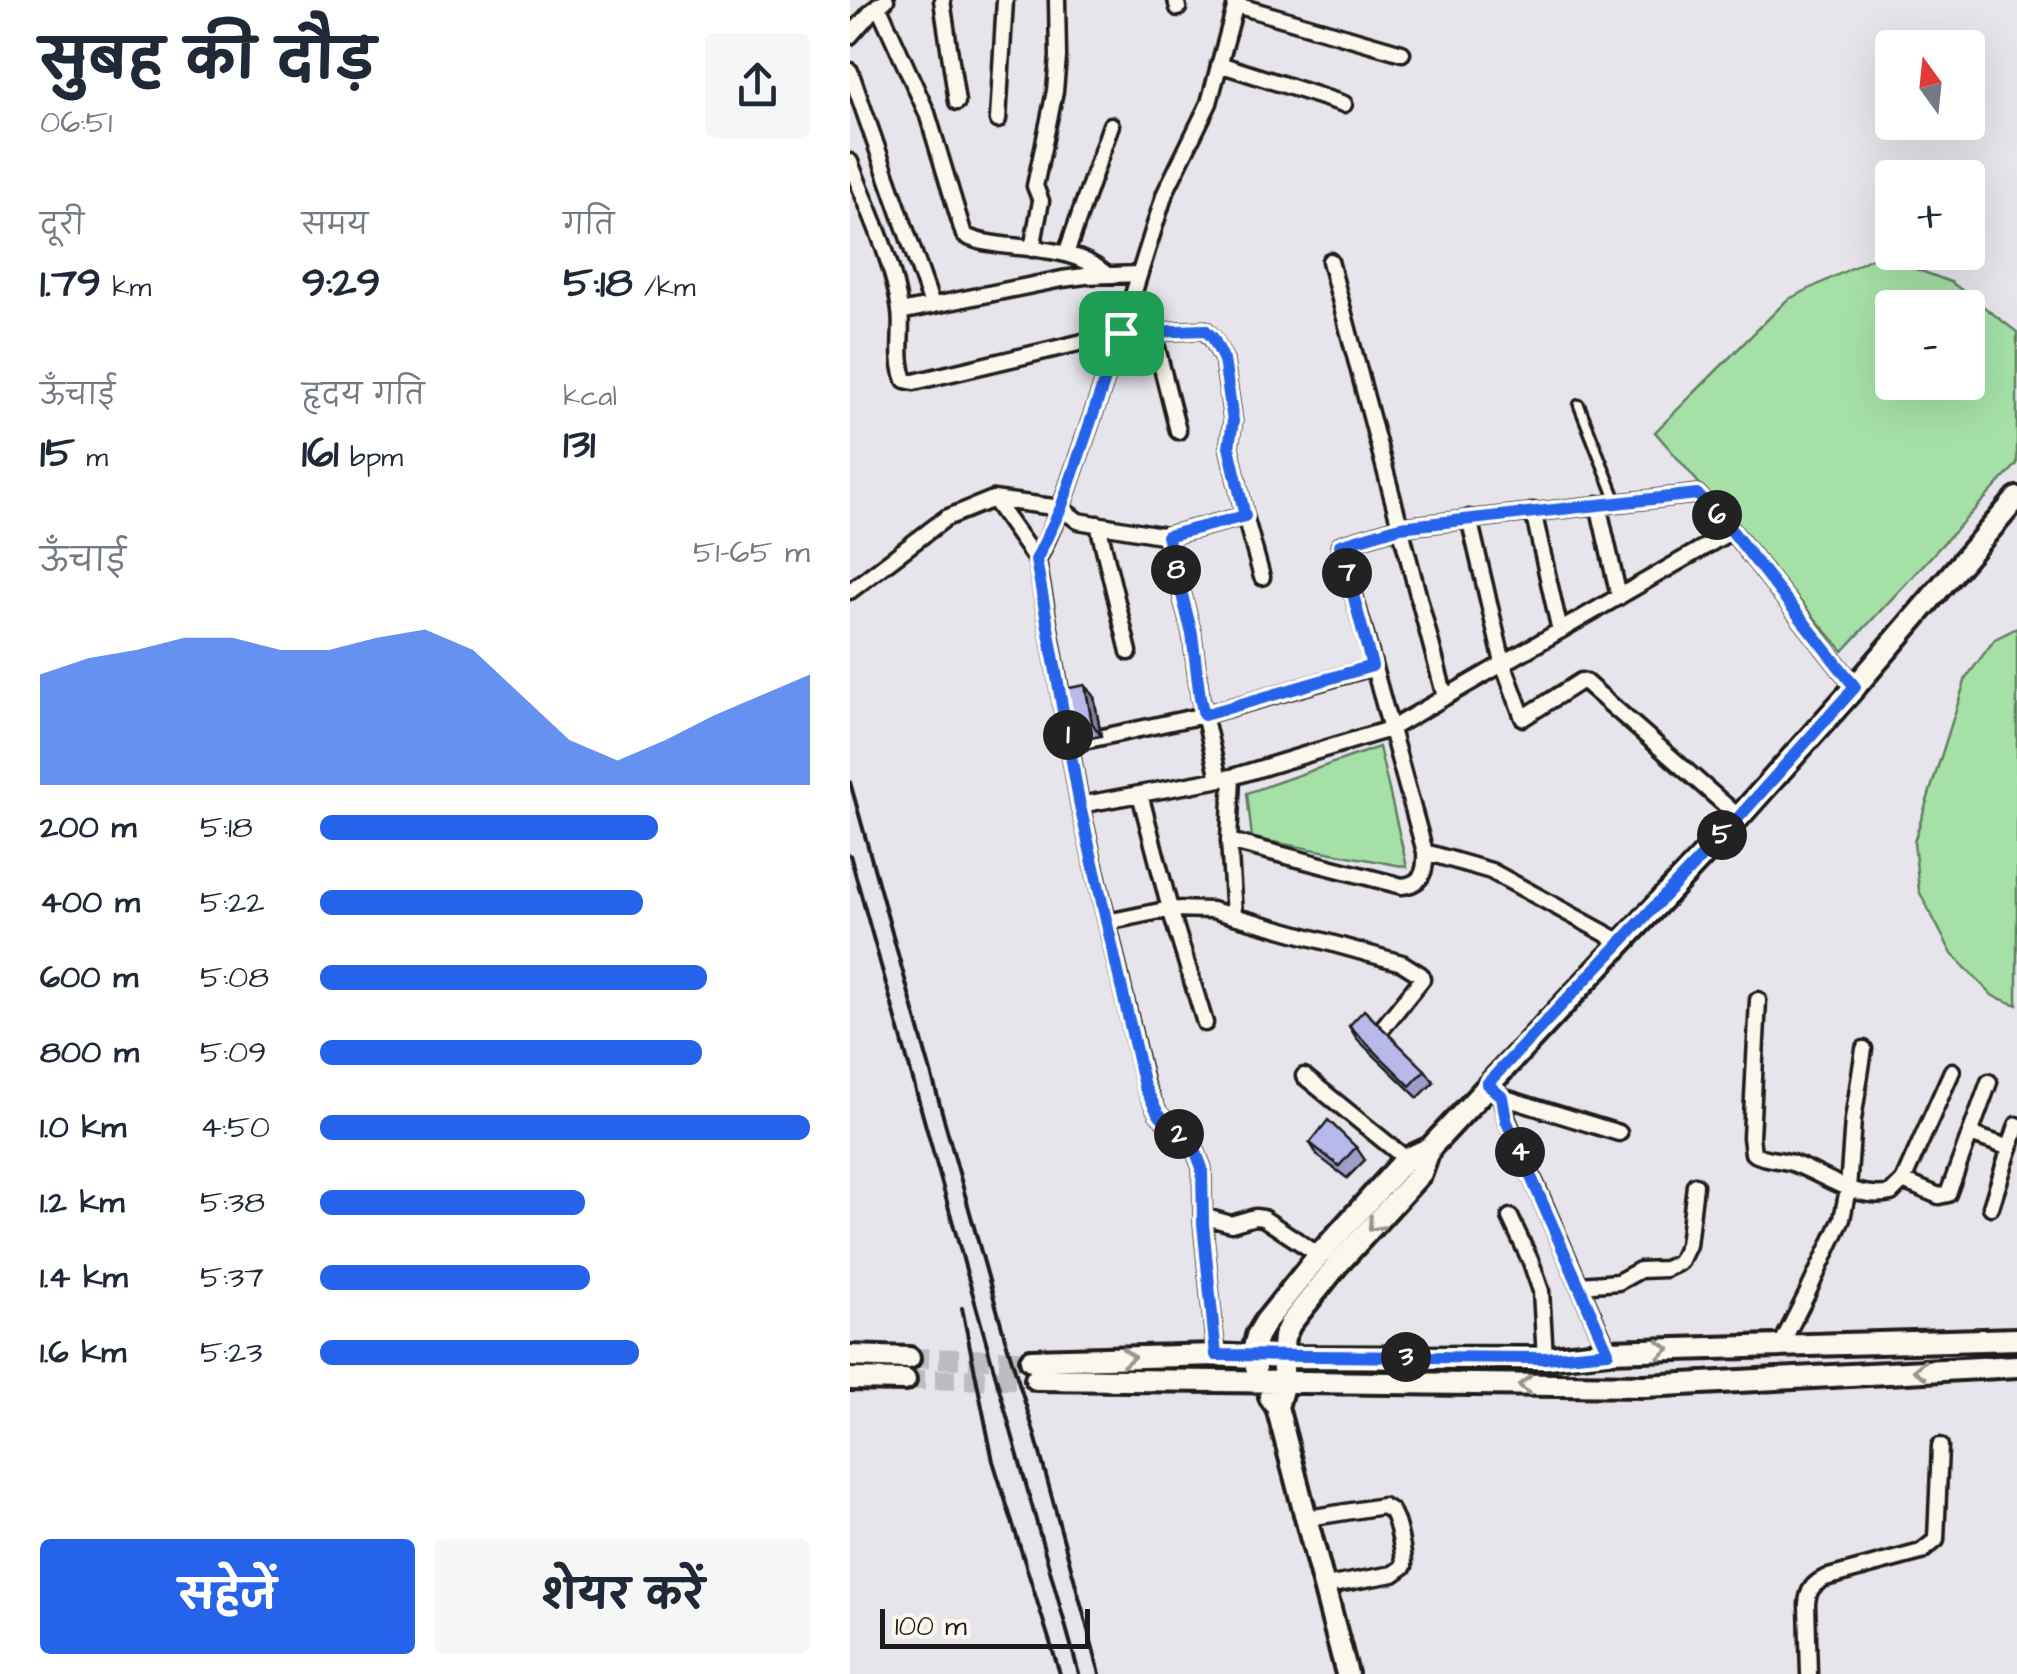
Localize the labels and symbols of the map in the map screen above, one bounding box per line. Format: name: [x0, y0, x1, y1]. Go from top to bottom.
north arrow: [1875, 30, 1985, 140]
pin: [1079, 291, 1164, 376]
pin: 6: [1692, 490, 1742, 540]
pin: 8: [1151, 545, 1201, 595]
pin: 7: [1322, 548, 1372, 598]
pin: 1: [1043, 710, 1093, 760]
pin: 5: [1697, 810, 1747, 860]
pin: 2: [1154, 1109, 1204, 1159]
pin: 4: [1495, 1127, 1545, 1177]
one-way arrow: [1367, 1213, 1385, 1232]
pin: 3: [1381, 1332, 1431, 1382]
one-way arrow: [1656, 1339, 1672, 1360]
one-way arrow: [1121, 1347, 1137, 1368]
one-way arrow: [1911, 1359, 1927, 1380]
one-way arrow: [1517, 1374, 1533, 1395]
scale bar: [880, 1604, 1090, 1648]

